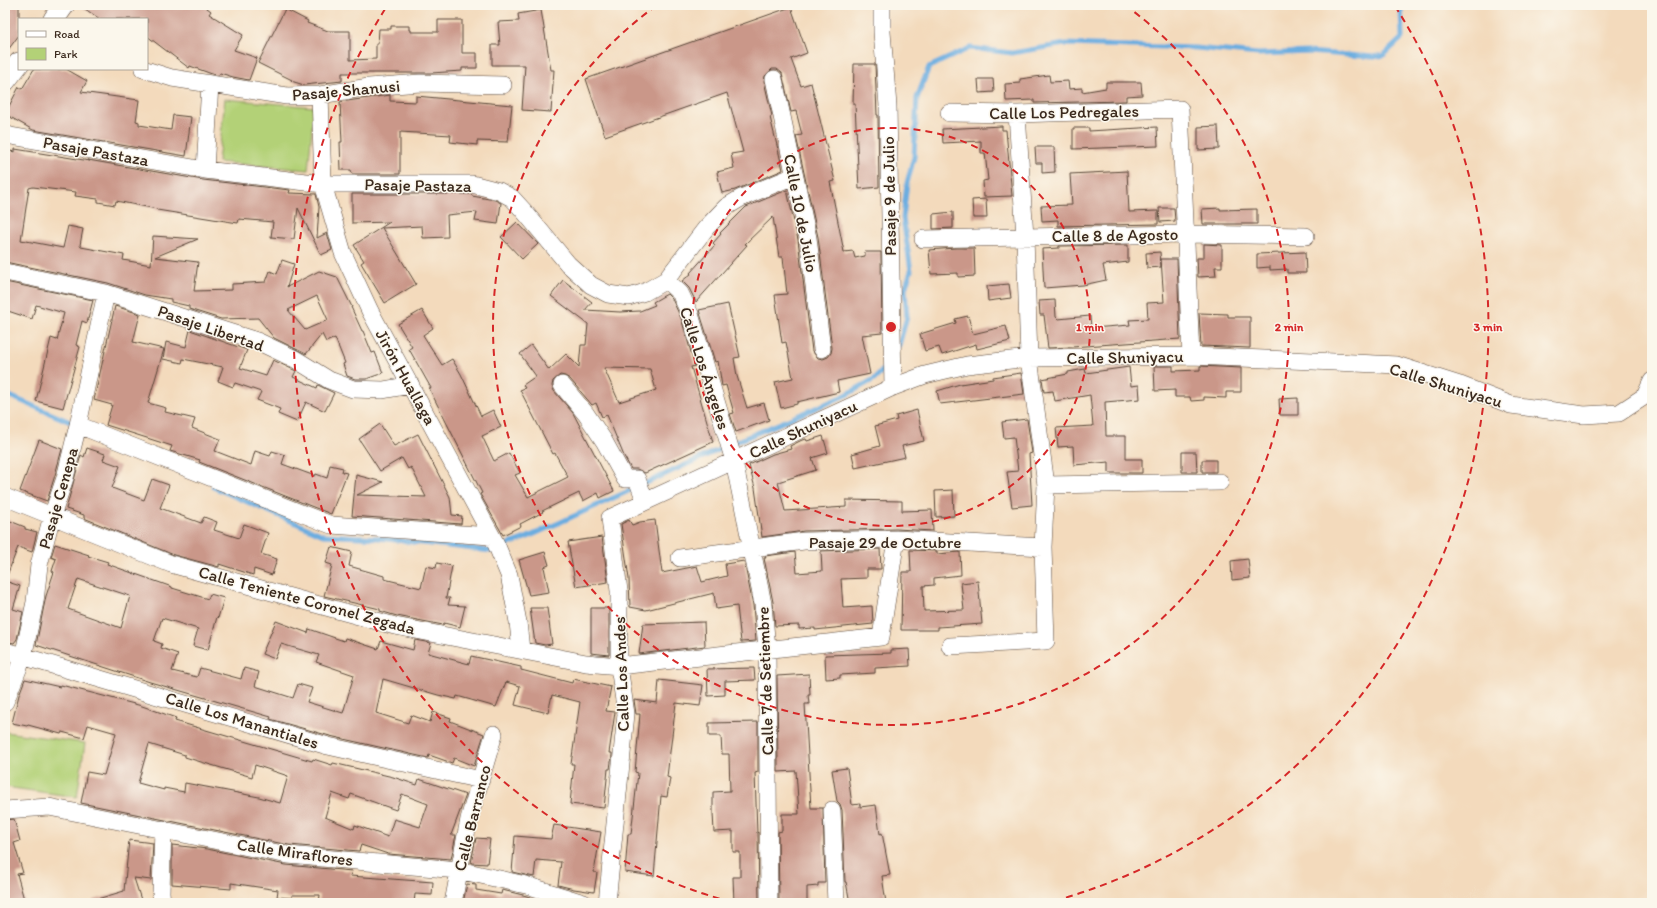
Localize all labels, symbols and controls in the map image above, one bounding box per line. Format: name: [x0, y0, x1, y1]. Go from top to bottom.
legend: [18, 18, 148, 70]
text: Road: [54, 27, 80, 41]
text: Park: [54, 47, 78, 61]
street label: Pasaje Shanusi: [291, 75, 401, 105]
street label: Calle Los Pedregales: [989, 101, 1139, 123]
street label: Pasaje Pastaza: [41, 132, 151, 170]
street label: Pasaje 9 de Julio: [878, 136, 900, 256]
street label: Calle 10 de Julio: [780, 152, 822, 274]
street label: Pasaje Pastaza: [364, 174, 472, 196]
street label: Calle 8 de Agosto: [1052, 224, 1178, 246]
street label: Pasaje Libertad: [155, 300, 268, 356]
street label: Calle Los Ángeles: [676, 304, 734, 432]
centre of rings: [884, 320, 898, 334]
text: 1 min: [1076, 320, 1105, 334]
text: 2 min: [1275, 320, 1304, 334]
text: 3 min: [1474, 320, 1503, 334]
street label: Jirón Huallaga: [371, 326, 441, 428]
street label: Calle Shuniyacu: [1066, 346, 1184, 368]
street label: Calle Shuniyacu: [1387, 358, 1505, 412]
street label: Calle Shuniyacu: [746, 395, 861, 463]
street label: Pasaje Cenepa: [34, 445, 82, 551]
street label: Pasaje 29 de Octubre: [809, 532, 961, 552]
street label: Calle Teniente Coronel Zegada: [196, 561, 418, 639]
street label: Calle 7 de Setiembre: [752, 606, 778, 756]
street label: Calle Los Andes: [609, 616, 633, 732]
street label: Calle Los Manantiales: [163, 687, 321, 753]
street label: Calle Barranco: [449, 763, 495, 873]
street label: Calle Miraflores: [236, 834, 354, 870]

